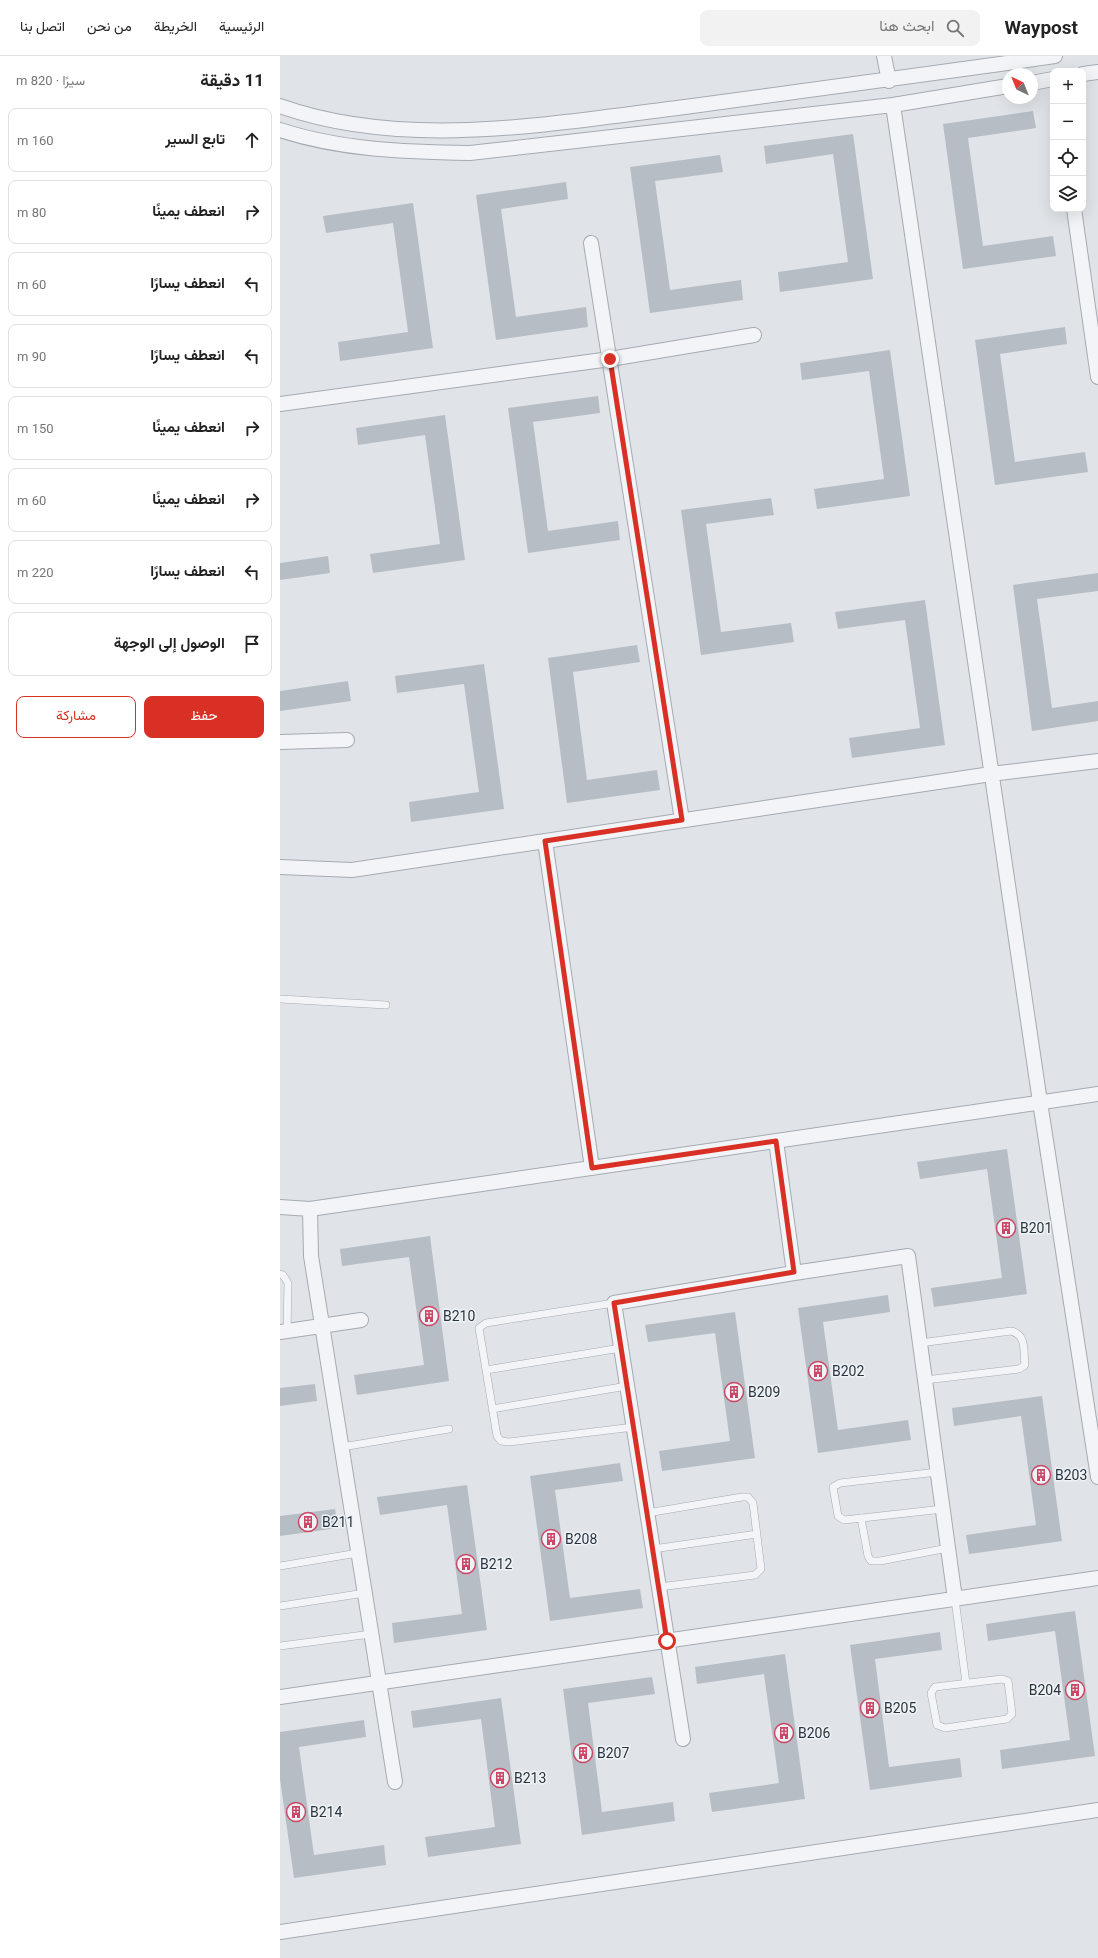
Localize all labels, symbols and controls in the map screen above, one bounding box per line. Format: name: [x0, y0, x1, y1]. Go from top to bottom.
search box: [700, 10, 980, 46]
text: Waypost: [1004, 16, 1078, 39]
text: ابحث هنا: [879, 17, 934, 35]
icon: search: [944, 17, 966, 39]
text: اتصل بنا: [20, 18, 65, 34]
text: من نحن: [87, 18, 132, 34]
text: الخريطة: [154, 18, 197, 34]
text: الرئيسية: [219, 18, 264, 34]
north arrow: [1002, 68, 1038, 104]
map controls: [1050, 68, 1086, 212]
button: +: [1050, 68, 1086, 104]
text: 11 دقيقة: [200, 70, 264, 90]
text: سيرًا · 820 m: [16, 73, 85, 88]
button: −: [1050, 104, 1086, 140]
icon: ahead: [241, 129, 263, 151]
text: تابع السير: [165, 130, 225, 148]
text: 160 m: [17, 133, 54, 148]
button: locate: [1050, 140, 1086, 176]
button: layers: [1050, 176, 1086, 212]
icon: right: [241, 201, 263, 223]
text: انعطف يمينًا: [152, 202, 225, 220]
text: 80 m: [17, 205, 46, 220]
icon: left: [241, 273, 263, 295]
text: انعطف يسارًا: [150, 274, 225, 292]
text: 60 m: [17, 277, 46, 292]
icon: left: [241, 345, 263, 367]
text: انعطف يسارًا: [150, 346, 225, 364]
text: 90 m: [17, 349, 46, 364]
route end: [601, 350, 619, 368]
icon: right: [241, 417, 263, 439]
text: انعطف يمينًا: [152, 418, 225, 436]
text: 150 m: [17, 421, 54, 436]
icon: right: [241, 489, 263, 511]
text: انعطف يمينًا: [152, 490, 225, 508]
text: 60 m: [17, 493, 46, 508]
icon: left: [241, 561, 263, 583]
text: انعطف يسارًا: [150, 562, 225, 580]
text: 220 m: [17, 565, 54, 580]
icon: arrive: [241, 633, 263, 655]
text: الوصول إلى الوجهة: [114, 634, 225, 652]
button: مشاركة: [16, 696, 136, 738]
button: حفظ: [144, 696, 264, 738]
building icon: B201: [995, 1217, 1017, 1239]
place label: B201: [1020, 1220, 1052, 1236]
building icon: B210: [418, 1305, 440, 1327]
place label: B210: [443, 1308, 475, 1324]
building icon: B202: [807, 1360, 829, 1382]
place label: B202: [832, 1363, 864, 1379]
building icon: B209: [723, 1381, 745, 1403]
place label: B209: [748, 1384, 780, 1400]
building icon: B203: [1030, 1464, 1052, 1486]
place label: B203: [1055, 1467, 1087, 1483]
building icon: B211: [297, 1511, 319, 1533]
place label: B211: [322, 1514, 354, 1530]
building icon: B208: [540, 1528, 562, 1550]
place label: B208: [565, 1531, 597, 1547]
building icon: B212: [455, 1553, 477, 1575]
place label: B212: [480, 1556, 512, 1572]
route start: [658, 1632, 676, 1650]
building icon: B204: [1064, 1679, 1086, 1701]
place label: B204: [1029, 1682, 1061, 1698]
building icon: B205: [859, 1697, 881, 1719]
place label: B205: [884, 1700, 916, 1716]
building icon: B206: [773, 1722, 795, 1744]
place label: B206: [798, 1725, 830, 1741]
building icon: B207: [572, 1742, 594, 1764]
place label: B207: [597, 1745, 629, 1761]
building icon: B213: [489, 1767, 511, 1789]
place label: B213: [514, 1770, 546, 1786]
building icon: B214: [285, 1801, 307, 1823]
place label: B214: [310, 1804, 342, 1820]

